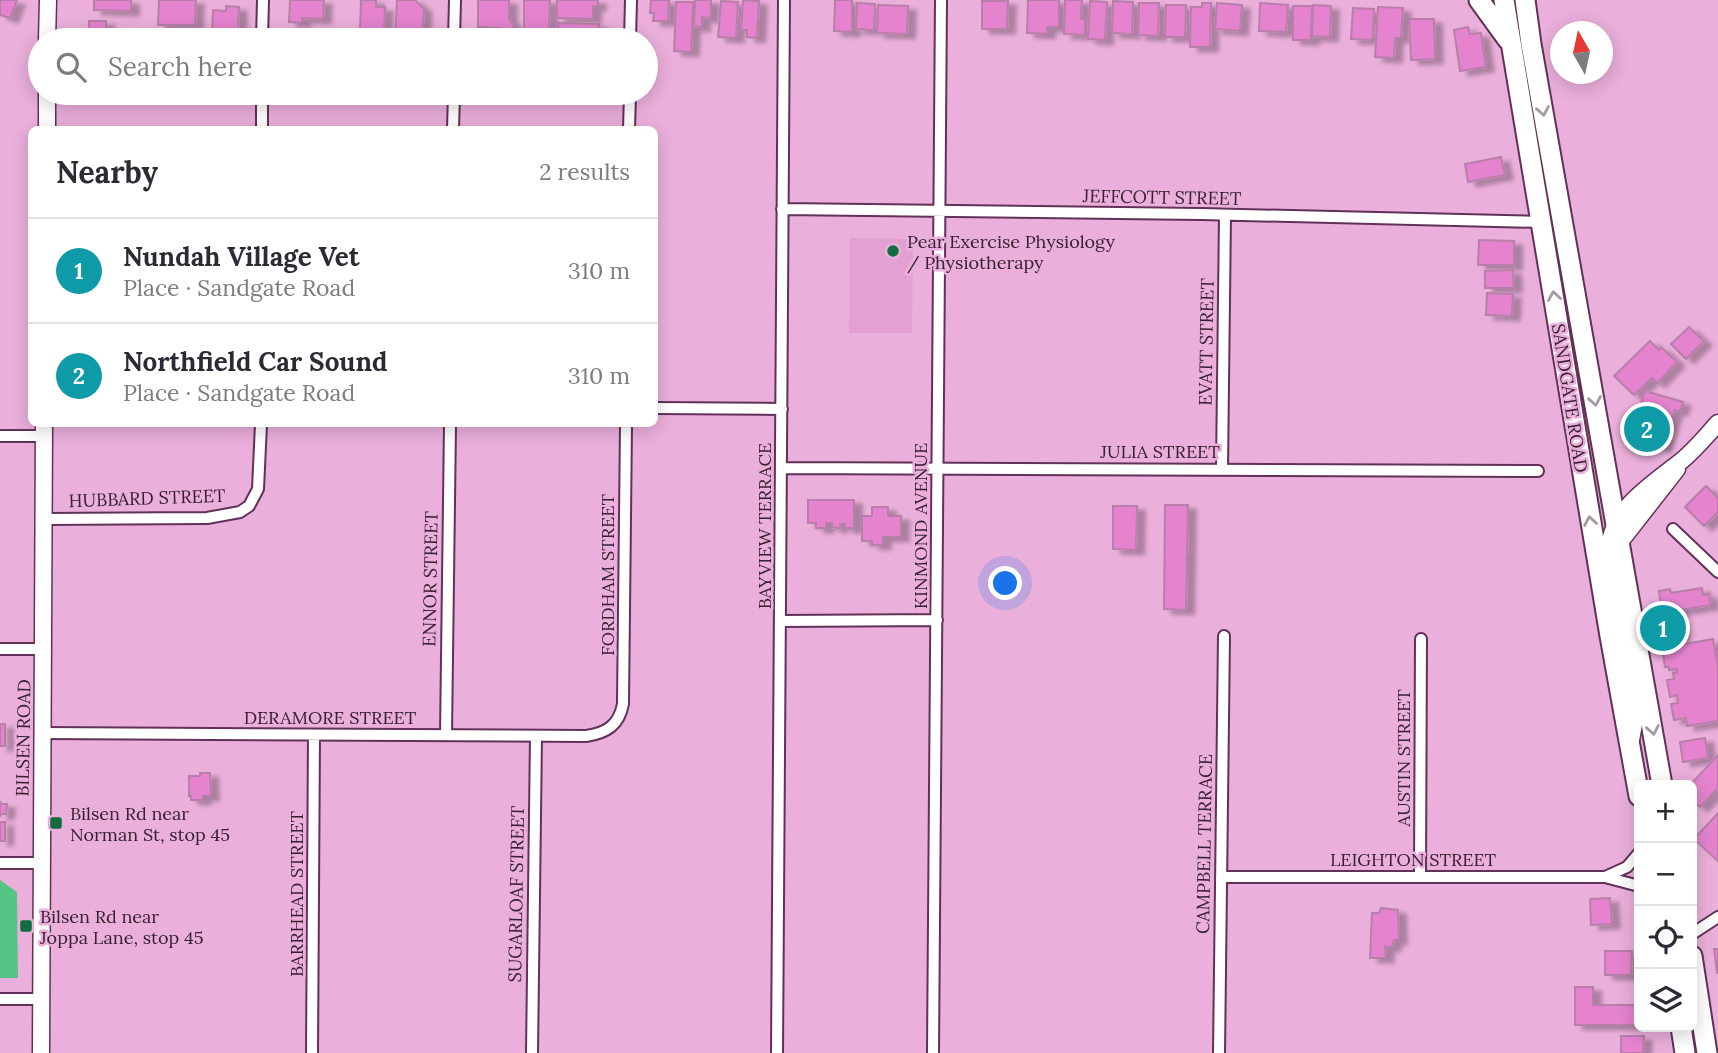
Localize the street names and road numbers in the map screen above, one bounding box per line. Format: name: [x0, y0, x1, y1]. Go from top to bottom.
street label: JEFFCOTT STREET: [1081, 184, 1242, 210]
street label: EVATT STREET: [1193, 277, 1219, 406]
street label: SANDGATE ROAD: [1547, 322, 1593, 474]
street label: JULIA STREET: [1099, 440, 1220, 463]
street label: BAYVIEW TERRACE: [753, 443, 776, 609]
street label: KINMOND AVENUE: [909, 443, 932, 609]
street label: HUBBARD STREET: [68, 484, 226, 512]
street label: FORDHAM STREET: [596, 494, 619, 656]
street label: ENNOR STREET: [417, 511, 443, 647]
street label: BILSEN ROAD: [10, 679, 36, 797]
street label: AUSTIN STREET: [1392, 689, 1415, 828]
street label: DERAMORE STREET: [244, 706, 417, 729]
street label: CAMPBELL TERRACE: [1191, 754, 1217, 934]
street label: SUGARLOAF STREET: [503, 805, 529, 983]
street label: BARRHEAD STREET: [285, 810, 308, 977]
street label: LEIGHTON STREET: [1330, 848, 1497, 871]

